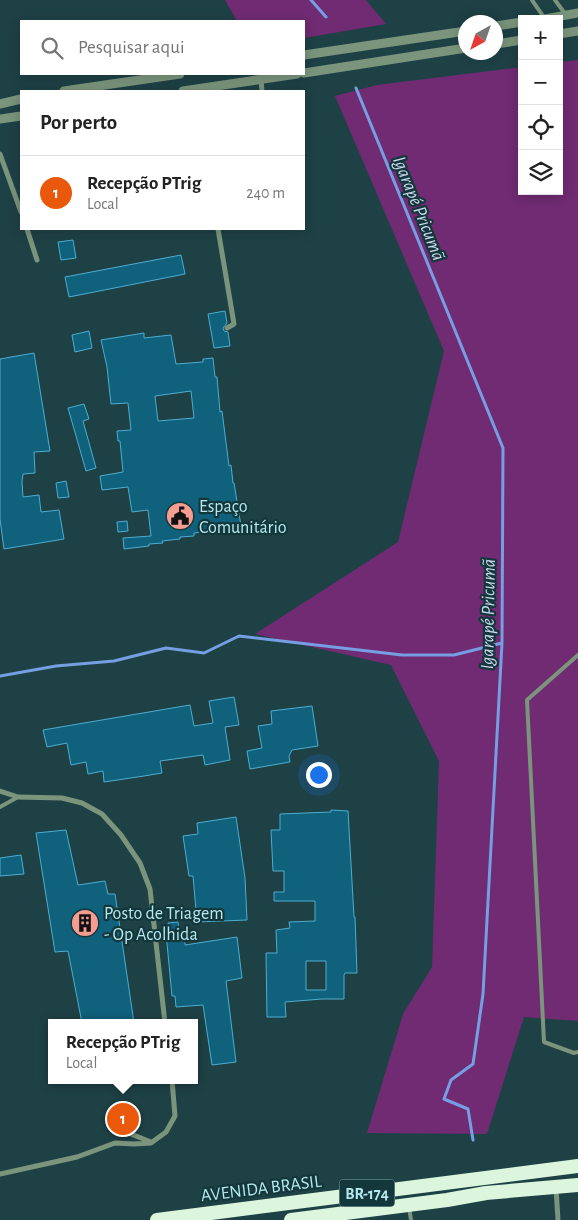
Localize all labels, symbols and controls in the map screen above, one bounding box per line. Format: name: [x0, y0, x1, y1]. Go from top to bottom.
north arrow: [458, 15, 503, 60]
map controls: [518, 15, 563, 195]
button: +: [518, 15, 563, 60]
search box: [20, 20, 305, 75]
icon: search: [38, 34, 66, 62]
text: Pesquisar aqui: [78, 38, 184, 57]
button: −: [518, 60, 563, 105]
button: locate: [518, 105, 563, 150]
text: Por perto: [40, 112, 117, 133]
button: layers: [518, 150, 563, 195]
water label: Igarapé Pricumã: [389, 154, 448, 264]
text: Recepção PTrig: [87, 174, 201, 193]
text: 1: [53, 185, 59, 201]
text: 240 m: [246, 185, 285, 201]
text: Local: [87, 196, 119, 212]
place label: Espaço Comunitário: [199, 498, 287, 537]
public building icon: Espaço Comunitário: [165, 501, 195, 531]
water label: Igarapé Pricumã: [478, 558, 499, 670]
your location: [306, 762, 332, 788]
place label: Posto de Triagem - Op Acolhida: [104, 905, 224, 944]
building icon: Posto de Triagem - Op Acolhida: [70, 908, 100, 938]
popup: [48, 1019, 198, 1084]
text: Recepção PTrig: [66, 1033, 180, 1052]
text: Local: [66, 1055, 97, 1071]
pin: 1: [107, 1100, 139, 1138]
street label: AVENIDA BRASIL: [200, 1173, 323, 1205]
road number: BR-174: [340, 1180, 394, 1206]

